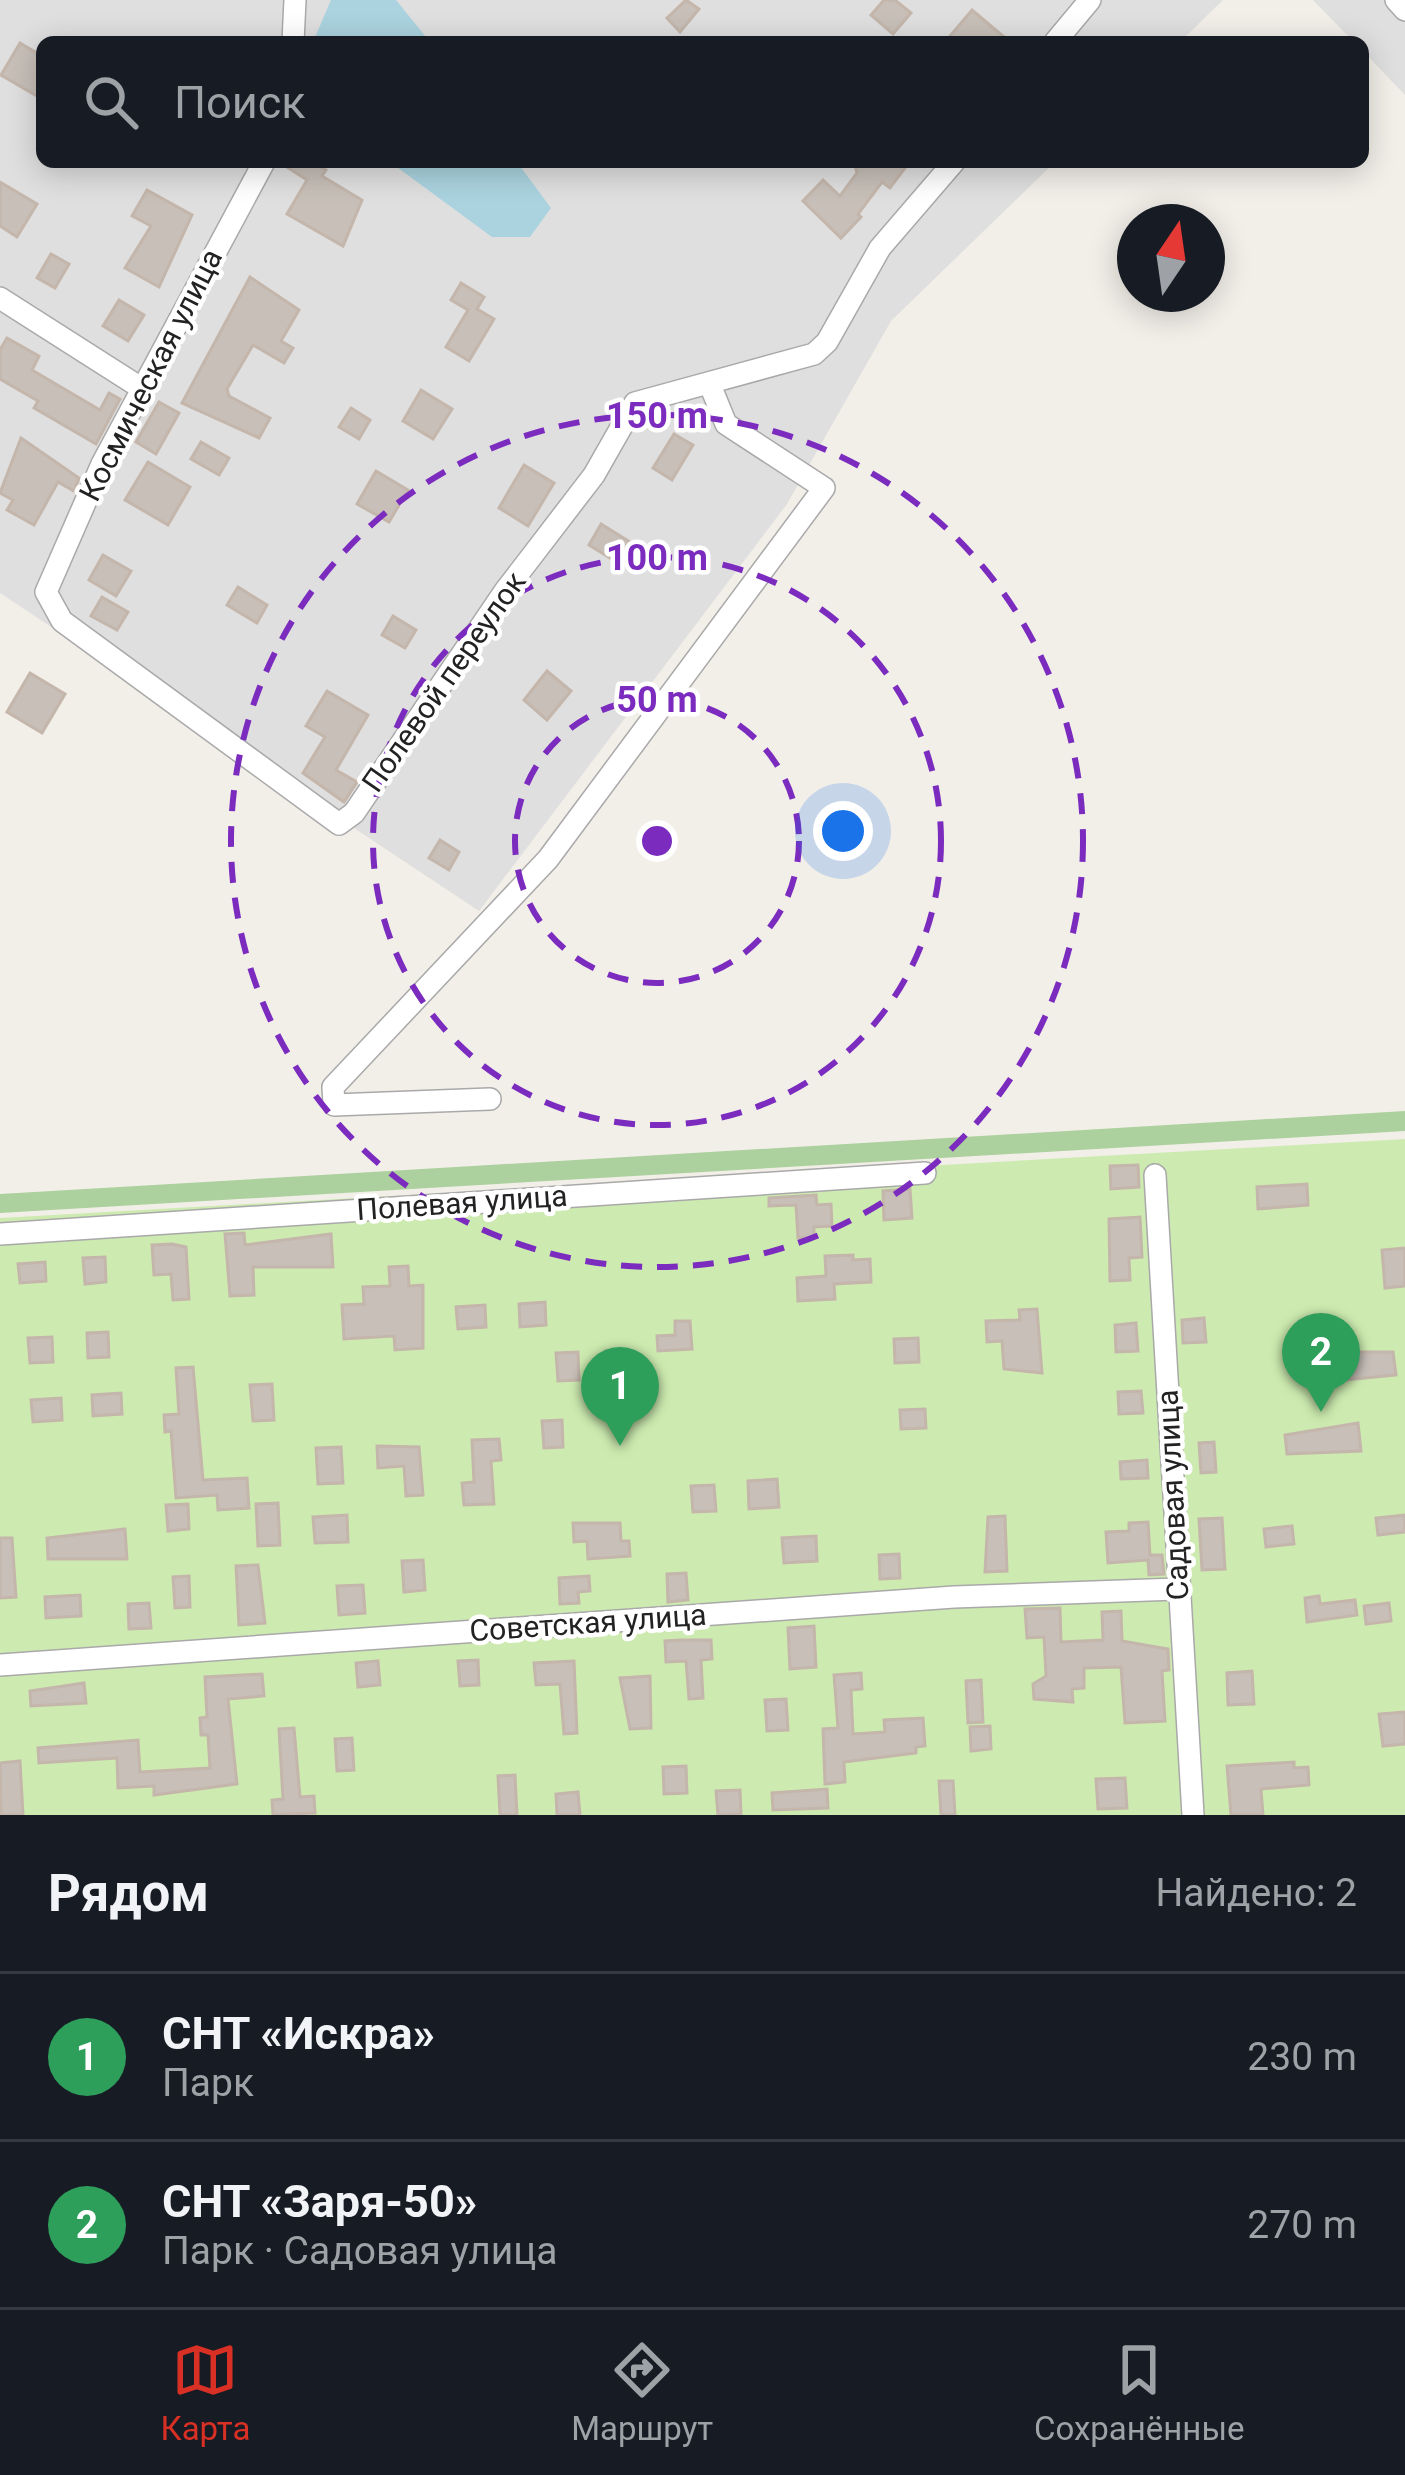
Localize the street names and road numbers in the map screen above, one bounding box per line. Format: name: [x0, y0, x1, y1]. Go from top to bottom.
street label: Космическая улица: [72, 243, 229, 507]
street label: Полевой переулок: [355, 565, 533, 798]
street label: Полевая улица: [355, 1178, 569, 1227]
street label: Садовая улица: [1150, 1389, 1195, 1601]
street label: Советская улица: [468, 1597, 708, 1648]

